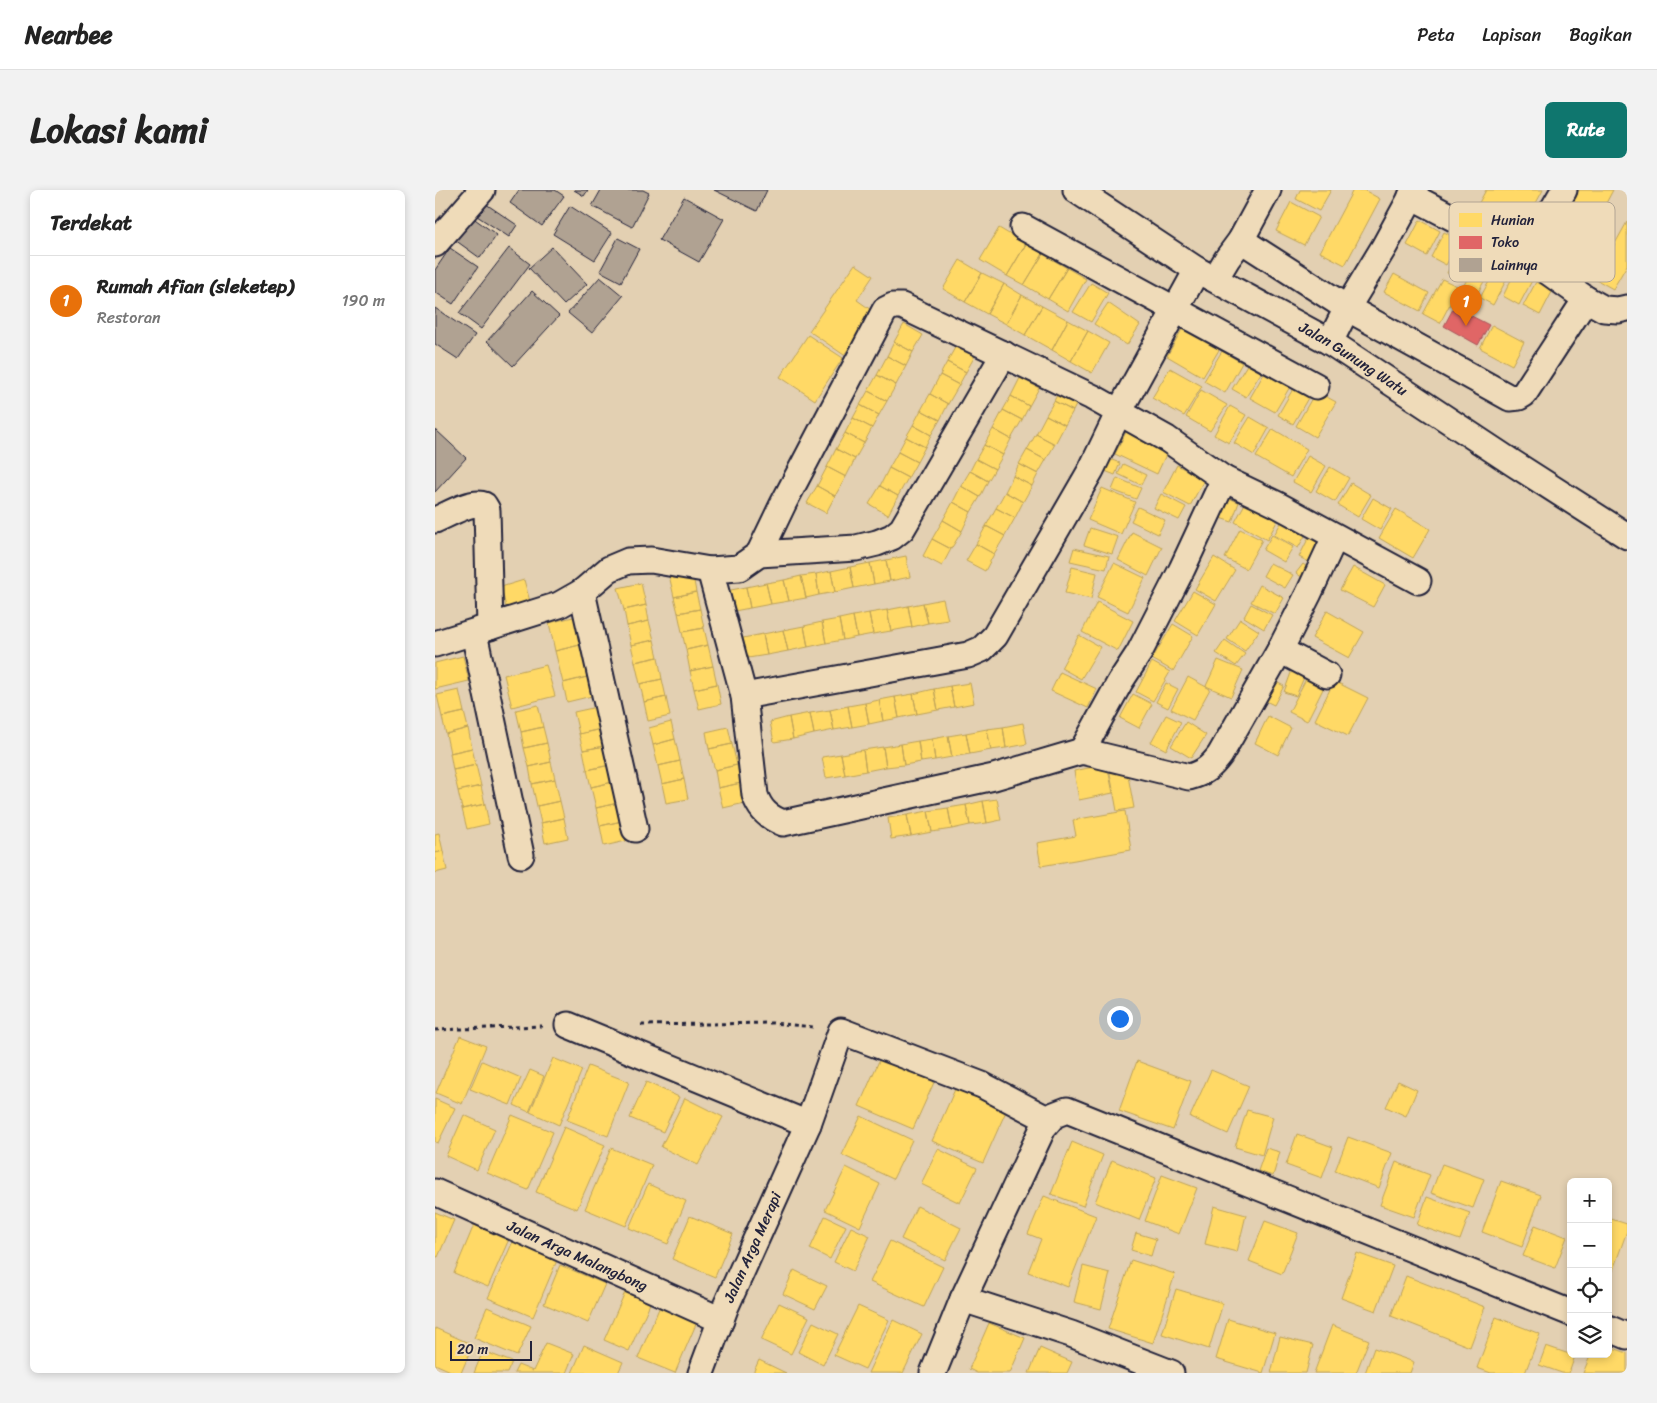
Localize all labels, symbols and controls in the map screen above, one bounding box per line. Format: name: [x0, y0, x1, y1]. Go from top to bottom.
text: Nearbee: [25, 14, 113, 56]
text: Peta: [1417, 19, 1454, 51]
text: Lapisan: [1482, 19, 1541, 51]
text: Bagikan: [1569, 19, 1632, 51]
text: Lokasi kami: [30, 99, 208, 161]
button: Rute: [1545, 102, 1627, 158]
legend: [1449, 202, 1615, 282]
text: Terdekat: [50, 204, 132, 242]
text: Hunian: [1491, 208, 1535, 233]
text: Toko: [1491, 230, 1519, 255]
text: Lainnya: [1491, 253, 1538, 278]
text: Rumah Afian (sleketep): [97, 270, 294, 303]
pin: 1: [1450, 285, 1482, 326]
text: 1: [63, 286, 69, 315]
text: 190 m: [342, 286, 385, 315]
text: Restoran: [97, 303, 161, 332]
street label: Jalan Gunung Watu: [1293, 314, 1413, 403]
your location: [1107, 1006, 1133, 1032]
map controls: [1567, 1178, 1612, 1358]
button: +: [1567, 1178, 1612, 1223]
street label: Jalan Arga Merapi: [716, 1187, 789, 1308]
street label: Jalan Arga Malangbong: [502, 1212, 652, 1299]
button: −: [1567, 1223, 1612, 1268]
button: locate: [1567, 1268, 1612, 1313]
button: layers: [1567, 1313, 1612, 1358]
text: 20 m: [457, 1337, 488, 1362]
scale bar: [450, 1338, 533, 1361]

